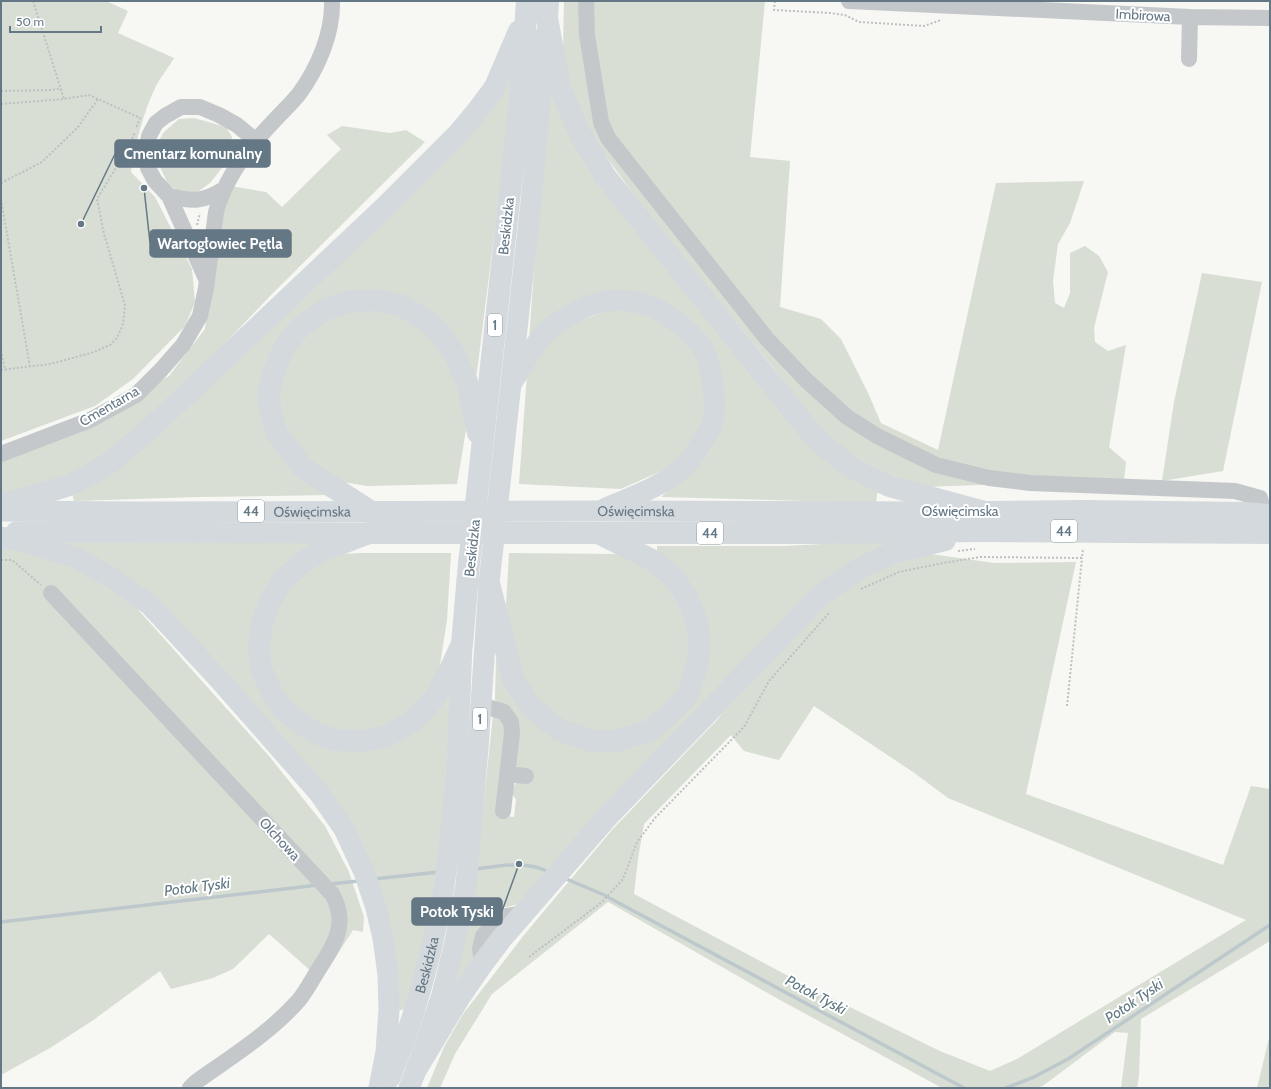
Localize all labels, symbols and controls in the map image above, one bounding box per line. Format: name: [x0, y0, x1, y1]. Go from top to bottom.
street label: Imbirowa: [1115, 5, 1171, 25]
scale bar: [10, 8, 101, 34]
text: 50 m: [16, 14, 44, 29]
callout: Cmentarz komunalny: [115, 140, 270, 167]
text: Cmentarz komunalny: [124, 145, 263, 163]
street label: Beskidzka: [494, 196, 518, 256]
callout: Wartogłowiec Pętla: [150, 230, 291, 257]
text: Wartogłowiec Pętla: [157, 235, 283, 253]
road number: 1: [488, 314, 502, 336]
street label: Cmentarna: [76, 382, 142, 430]
road number: 44: [238, 500, 264, 522]
street label: Oświęcimska: [597, 502, 675, 520]
street label: Oświęcimska: [921, 502, 999, 520]
street label: Oświęcimska: [273, 503, 351, 521]
street label: Beskidzka: [460, 518, 484, 578]
road number: 44: [1051, 520, 1077, 542]
road number: 44: [697, 522, 723, 544]
road number: 1: [473, 708, 487, 730]
street label: Olchowa: [256, 814, 305, 864]
water label: Potok Tyski: [163, 874, 232, 900]
callout: Potok Tyski: [412, 898, 502, 925]
text: Potok Tyski: [420, 903, 494, 921]
street label: Beskidzka: [411, 935, 443, 995]
water label: Potok Tyski: [782, 971, 850, 1019]
water label: Potok Tyski: [1101, 975, 1167, 1027]

